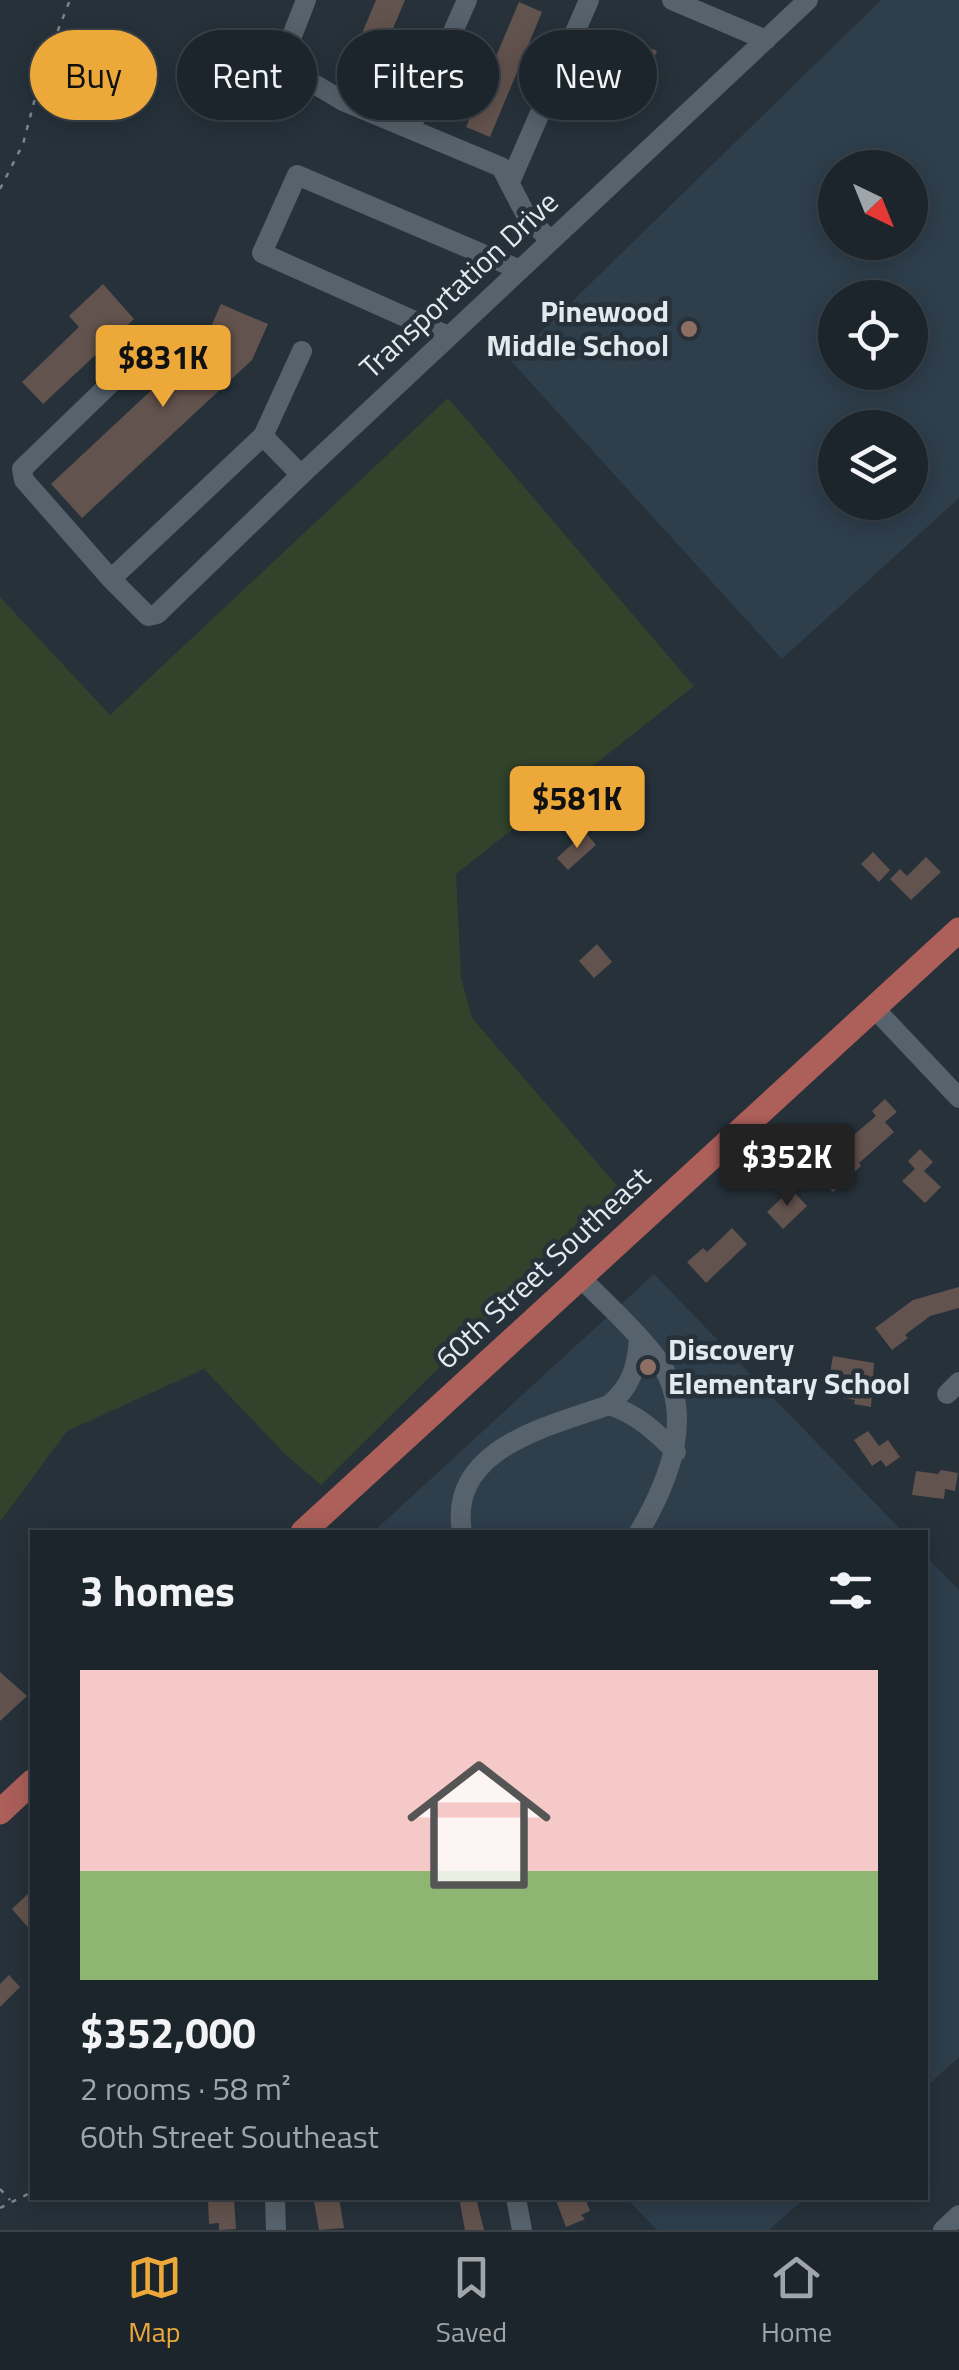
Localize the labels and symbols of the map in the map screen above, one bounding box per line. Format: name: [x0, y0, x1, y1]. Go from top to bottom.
north arrow: [818, 150, 928, 260]
street label: Transportation Drive: [348, 180, 568, 389]
place label: Pinewood Middle School: [486, 288, 669, 368]
marker: Pinewood Middle School: [678, 318, 700, 340]
pin: $831K: [93, 325, 233, 410]
pin: $581K: [507, 766, 647, 851]
pin: $352K: [717, 1124, 857, 1209]
street label: 60th Street Southeast: [424, 1155, 661, 1380]
place label: Discovery Elementary School: [668, 1326, 910, 1406]
marker: Discovery Elementary School: [637, 1356, 659, 1378]

